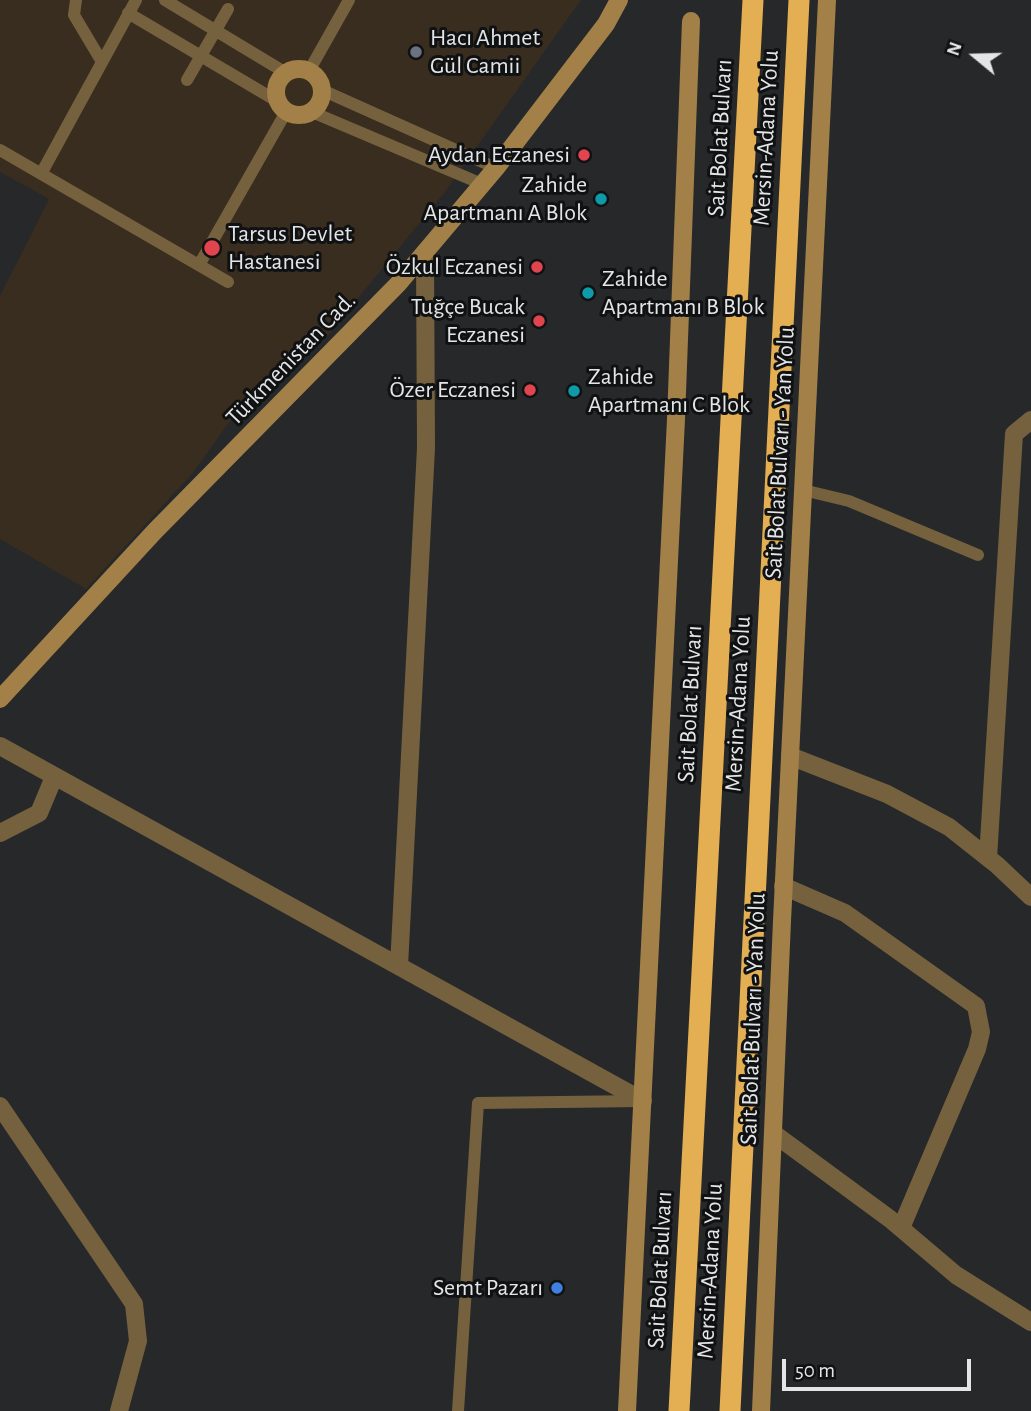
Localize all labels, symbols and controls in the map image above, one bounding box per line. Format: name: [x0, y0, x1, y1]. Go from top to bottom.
north arrow: [940, 21, 1010, 91]
place label: Hacı Ahmet Gül Camii: [430, 24, 540, 80]
text: N: [944, 40, 966, 58]
marker: Hacı Ahmet Gül Camii: [408, 44, 424, 60]
street label: Mersin-Adana Yolu: [747, 49, 785, 227]
street label: Sait Bolat Bulvarı: [701, 59, 739, 217]
place label: Aydan Eczanesi: [428, 141, 570, 169]
marker: Aydan Eczanesi: [576, 147, 592, 163]
place label: Zahide Apartmanı A Blok: [424, 171, 587, 227]
marker: Zahide Apartmanı A Blok: [593, 191, 609, 207]
place label: Tarsus Devlet Hastanesi: [228, 220, 352, 276]
marker: Tarsus Devlet Hastanesi: [202, 238, 222, 258]
place label: Özkul Eczanesi: [386, 253, 523, 281]
marker: Özkul Eczanesi: [529, 259, 545, 275]
place label: Zahide Apartmanı B Blok: [602, 265, 764, 321]
marker: Zahide Apartmanı B Blok: [580, 285, 596, 301]
street label: Türkmenistan Cad.: [220, 286, 362, 432]
place label: Tuğçe Bucak Eczanesi: [411, 293, 525, 349]
marker: Tuğçe Bucak Eczanesi: [531, 313, 547, 329]
street label: Sait Bolat Bulvarı - Yan Yolu: [759, 326, 801, 580]
place label: Zahide Apartmanı C Blok: [588, 363, 750, 419]
place label: Özer Eczanesi: [389, 376, 516, 404]
marker: Özer Eczanesi: [522, 382, 538, 398]
marker: Zahide Apartmanı C Blok: [566, 383, 582, 399]
street label: Mersin-Adana Yolu: [719, 615, 757, 793]
street label: Sait Bolat Bulvarı: [671, 625, 709, 783]
street label: Sait Bolat Bulvarı - Yan Yolu: [734, 892, 772, 1146]
street label: Mersin-Adana Yolu: [691, 1182, 729, 1360]
street label: Sait Bolat Bulvarı: [641, 1191, 679, 1349]
place label: Semt Pazarı: [433, 1274, 543, 1302]
marker: Semt Pazarı: [549, 1280, 565, 1296]
scale bar: [786, 1344, 975, 1388]
text: 50 m: [795, 1360, 835, 1381]

